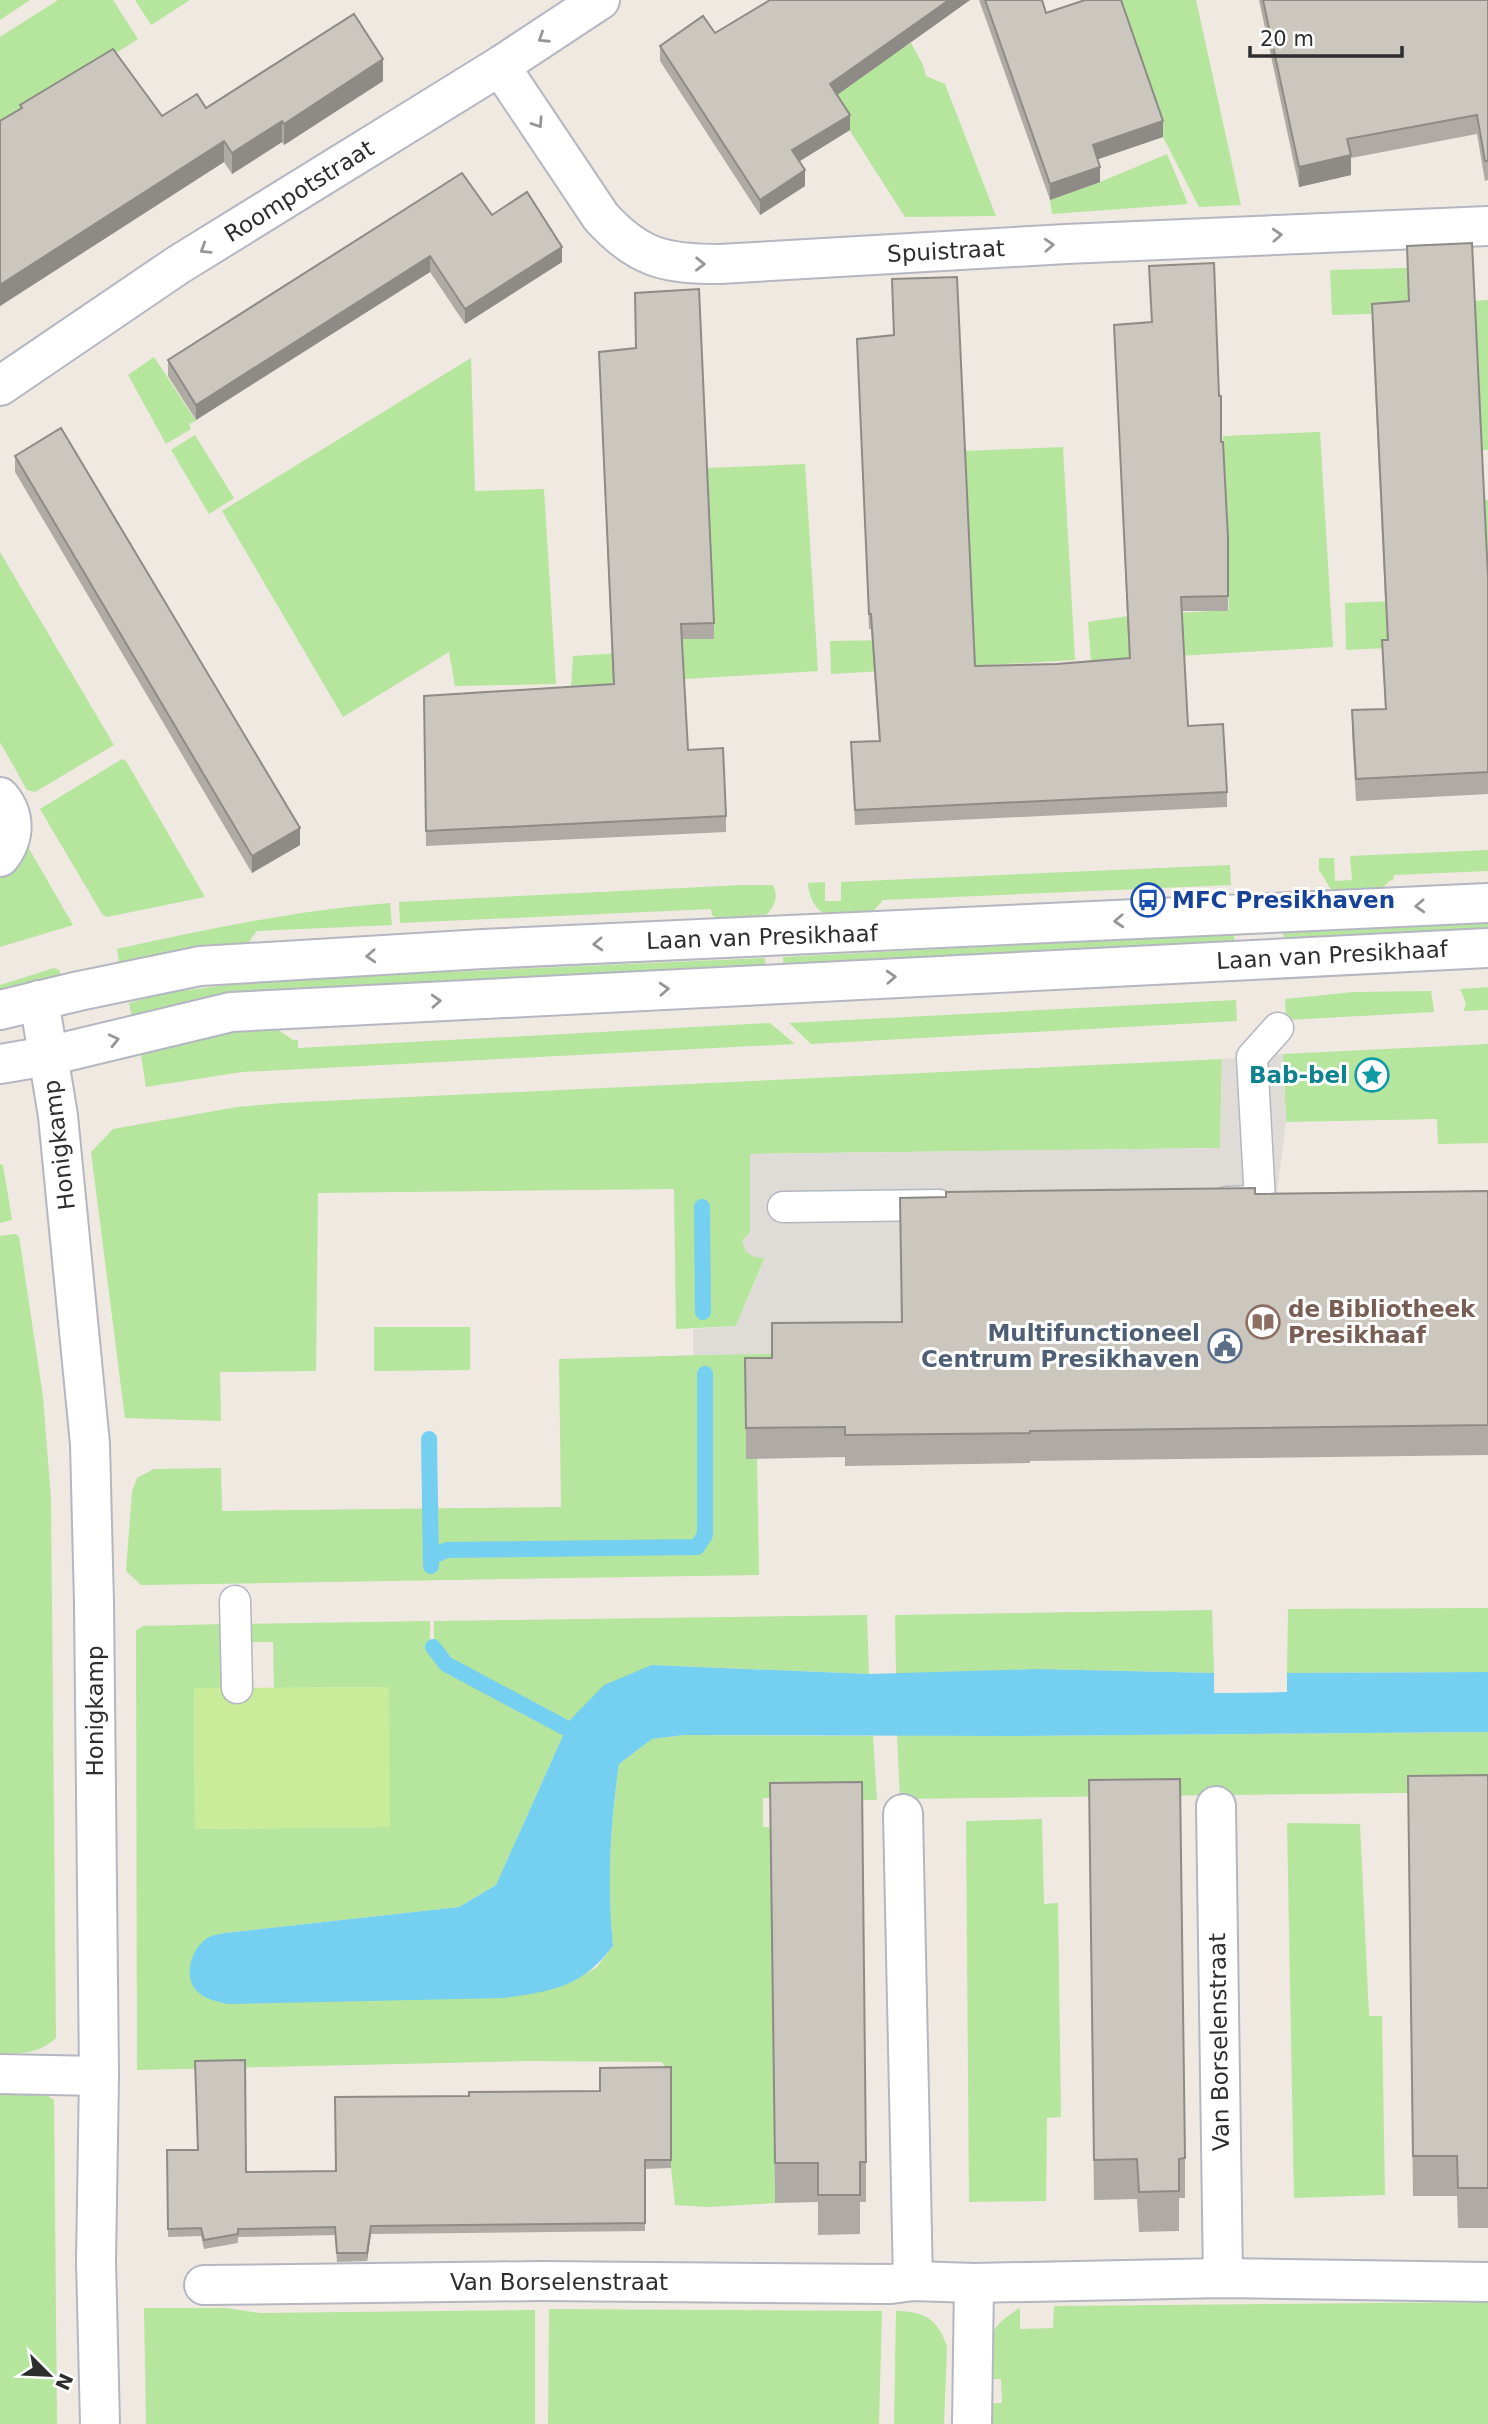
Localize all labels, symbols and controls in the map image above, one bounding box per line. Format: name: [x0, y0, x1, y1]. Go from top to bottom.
scale bar: [1250, 14, 1402, 58]
text: 20 m: [1260, 27, 1314, 51]
one-way arrow: [538, 29, 551, 42]
one-way arrow: [530, 115, 543, 128]
street label: Roompotstraat: [220, 135, 378, 247]
one-way arrow: [1271, 227, 1282, 242]
street label: Spuistraat: [886, 235, 1006, 267]
one-way arrow: [1044, 238, 1055, 253]
one-way arrow: [199, 240, 212, 253]
one-way arrow: [695, 256, 706, 272]
bus stop icon: MFC Presikhaven: [1129, 881, 1167, 919]
place label: MFC Presikhaven: [1172, 887, 1395, 913]
one-way arrow: [1414, 899, 1425, 914]
one-way arrow: [1113, 914, 1124, 929]
street label: Laan van Presikhaaf: [646, 920, 879, 954]
one-way arrow: [592, 936, 603, 951]
street label: Laan van Presikhaaf: [1216, 936, 1449, 974]
one-way arrow: [365, 948, 376, 963]
one-way arrow: [886, 970, 897, 985]
one-way arrow: [658, 982, 669, 997]
one-way arrow: [431, 994, 442, 1009]
one-way arrow: [108, 1034, 120, 1048]
place icon: Bab-bel: [1353, 1056, 1391, 1094]
place label: Bab-bel: [1249, 1062, 1348, 1088]
street label: Honigkamp: [38, 1078, 80, 1212]
place label: de Bibliotheek Presikhaaf: [1288, 1296, 1476, 1348]
library icon: de Bibliotheek Presikhaaf: [1244, 1303, 1282, 1341]
place label: Multifunctioneel Centrum Presikhaven: [921, 1320, 1200, 1372]
public building icon: Multifunctioneel Centrum Presikhaven: [1206, 1327, 1244, 1365]
street label: Honigkamp: [82, 1646, 108, 1776]
street label: Van Borselenstraat: [1204, 1933, 1234, 2151]
street label: Van Borselenstraat: [450, 2269, 668, 2295]
north arrow: [14, 2340, 84, 2410]
text: N: [51, 2370, 78, 2394]

